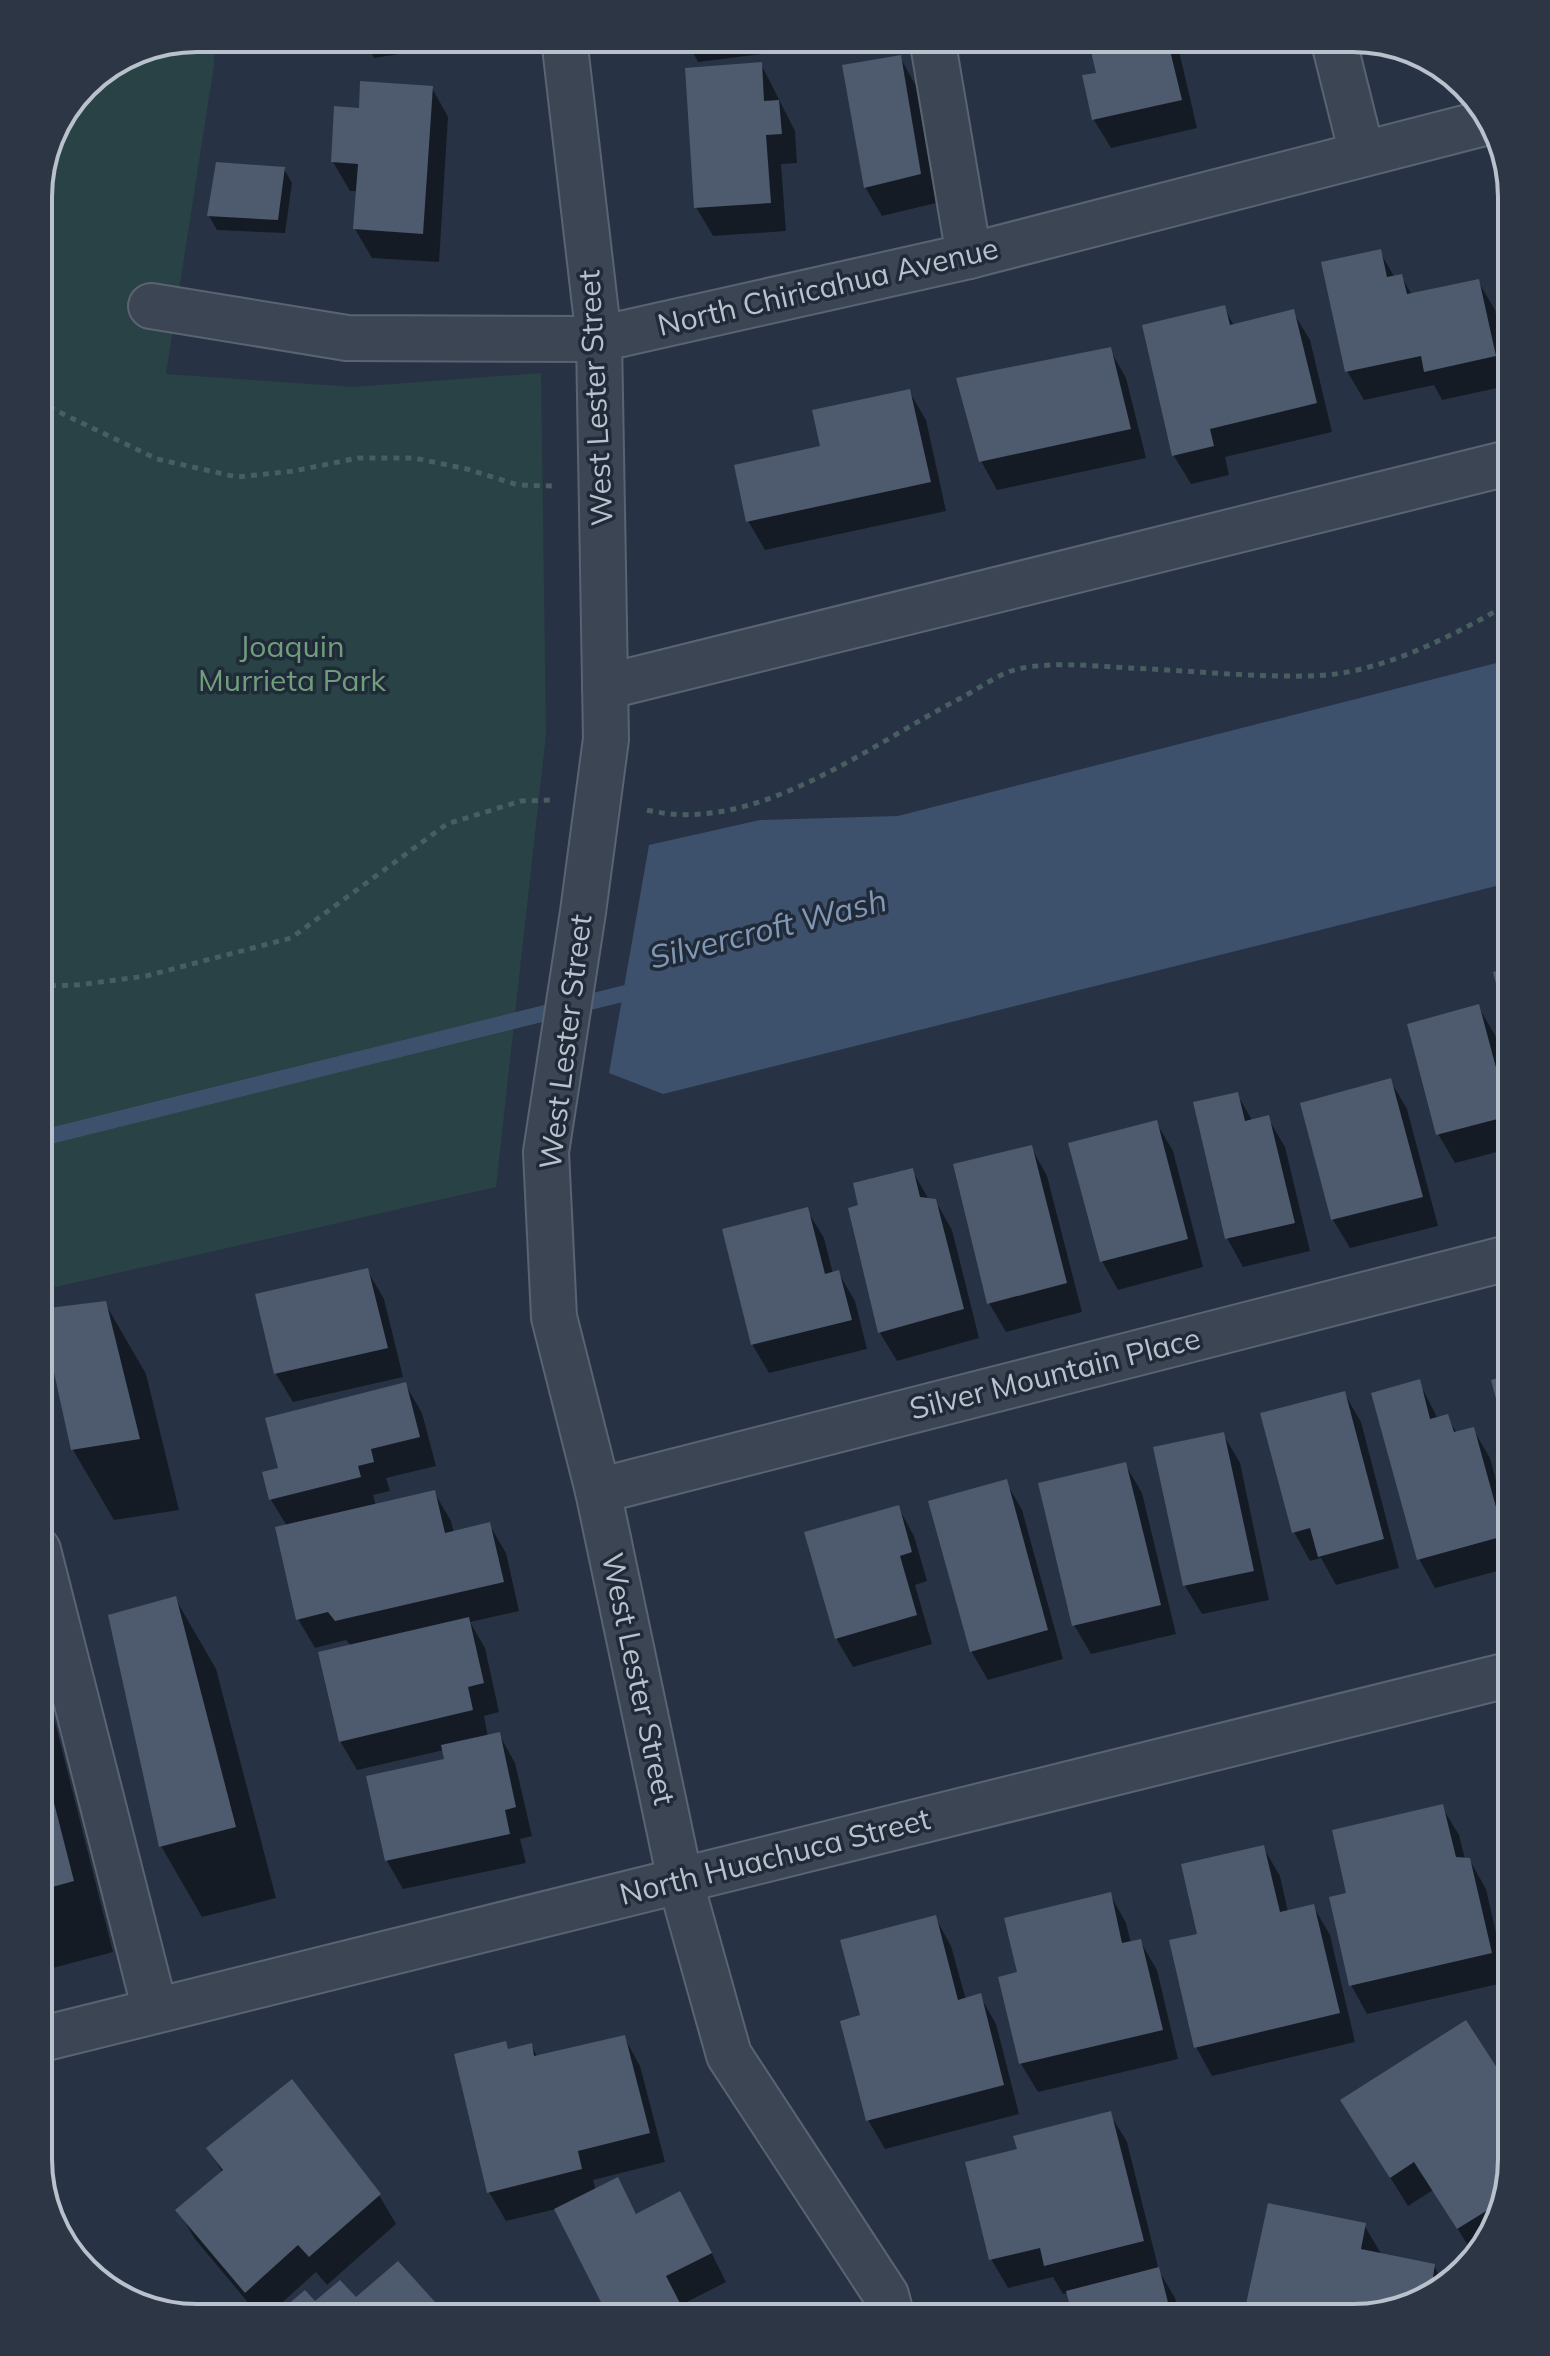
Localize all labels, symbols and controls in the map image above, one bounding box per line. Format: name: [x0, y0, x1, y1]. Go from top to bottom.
street label: North Chiricahua Avenue: [654, 228, 1002, 344]
street label: West Lester Street: [569, 269, 621, 527]
park label: Joaquin Murrieta Park: [198, 627, 386, 699]
water label: Silvercroft Wash: [645, 879, 891, 977]
street label: West Lester Street: [531, 912, 600, 1172]
street label: Silver Mountain Place: [906, 1319, 1204, 1428]
street label: West Lester Street: [594, 1549, 684, 1808]
street label: North Huachuca Street: [616, 1799, 934, 1913]

